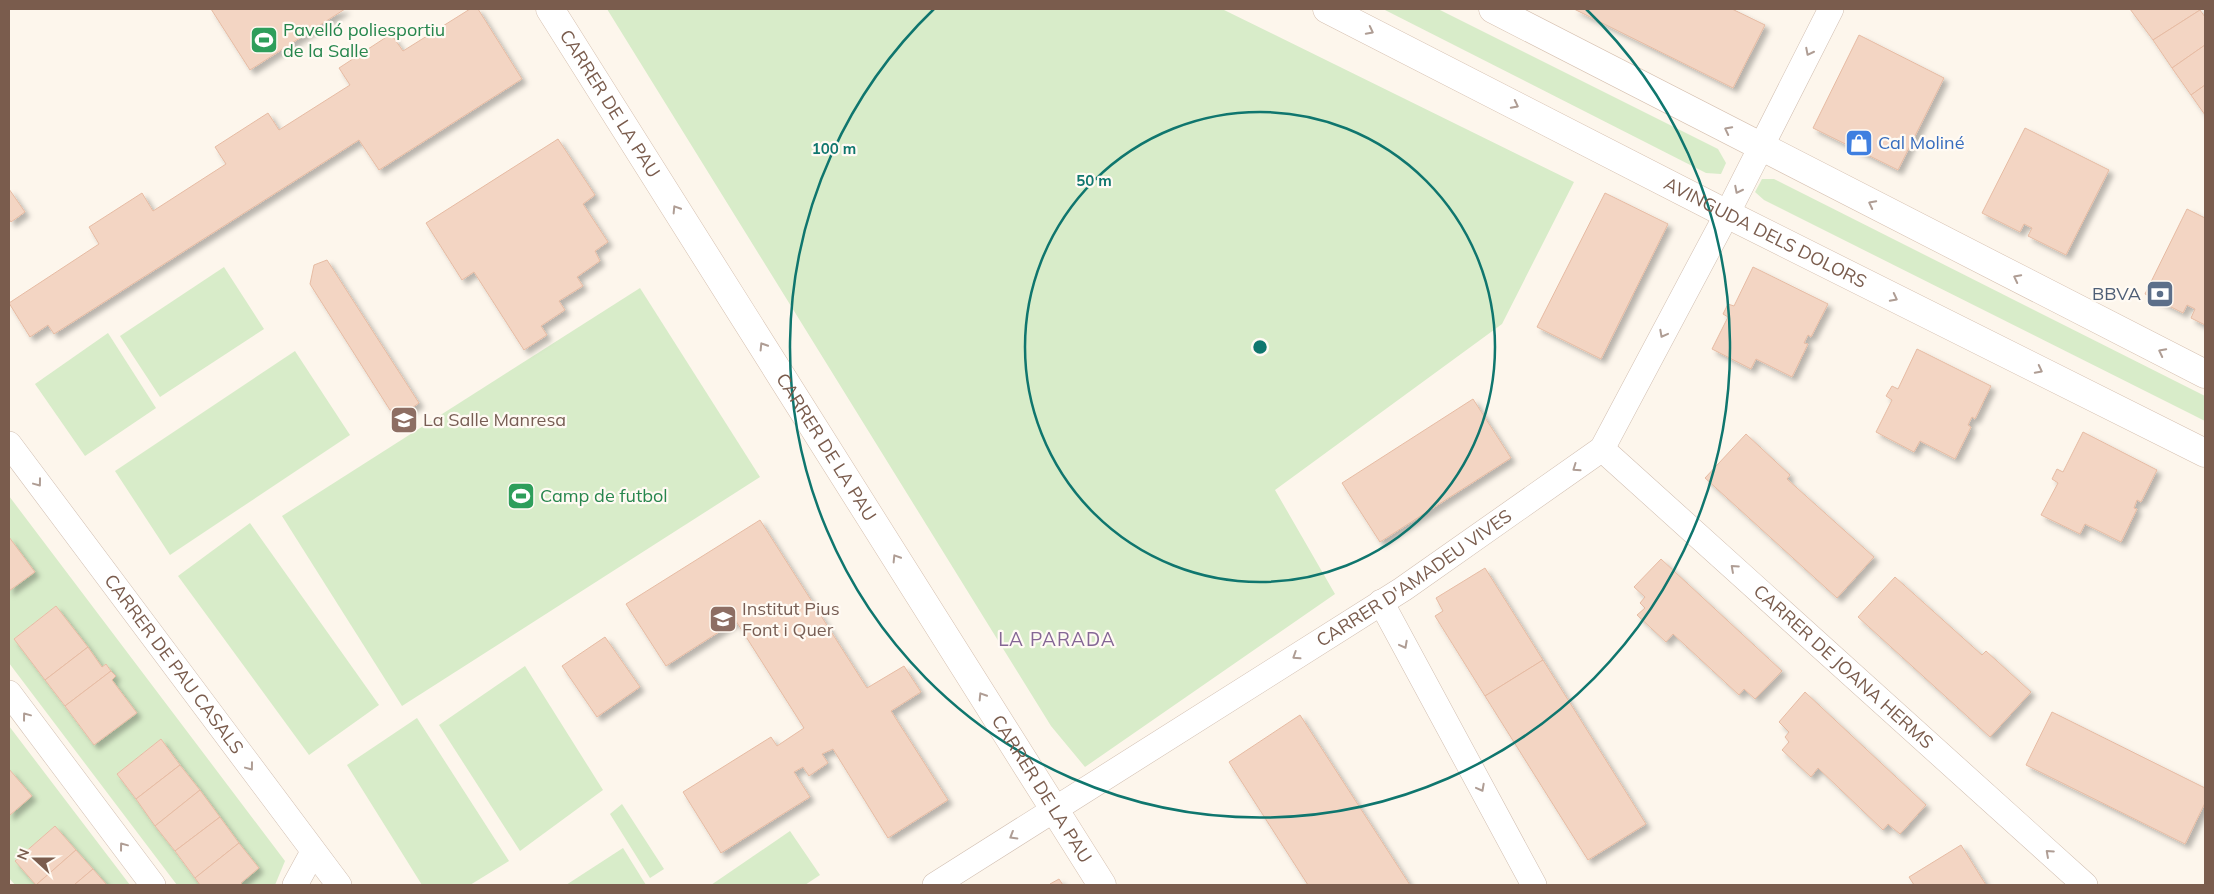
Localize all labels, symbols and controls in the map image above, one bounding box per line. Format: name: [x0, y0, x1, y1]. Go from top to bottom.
place label: Pavelló poliesportiu de la Salle: [283, 18, 445, 62]
sports icon: Pavelló poliesportiu de la Salle: [249, 25, 279, 55]
street label: CARRER DE LA PAU: [555, 25, 665, 182]
one-way arrow: [1365, 25, 1374, 35]
one-way arrow: [1805, 47, 1815, 56]
one-way arrow: [1510, 99, 1519, 109]
one-way arrow: [1724, 126, 1733, 136]
shop icon: Cal Moliné: [1844, 128, 1874, 158]
place label: Cal Moliné: [1878, 131, 1964, 154]
text: 100 m: [812, 139, 856, 158]
text: 50 m: [1076, 171, 1112, 190]
street label: AVINGUDA DELS DOLORS: [1660, 172, 1871, 293]
one-way arrow: [1734, 185, 1745, 194]
one-way arrow: [1869, 200, 1878, 210]
one-way arrow: [673, 205, 683, 214]
one-way arrow: [2013, 274, 2022, 284]
bank icon: BBVA: [2145, 279, 2175, 309]
place label: BBVA: [2092, 282, 2141, 305]
one-way arrow: [1889, 291, 1898, 302]
one-way arrow: [1659, 329, 1669, 338]
centre of rings: [1251, 338, 1269, 356]
one-way arrow: [759, 343, 769, 352]
one-way arrow: [2158, 348, 2167, 358]
one-way arrow: [2034, 364, 2043, 374]
street label: CARRER DE LA PAU: [771, 369, 882, 525]
school or university icon: La Salle Manresa: [389, 405, 419, 435]
place label: La Salle Manresa: [423, 408, 566, 431]
one-way arrow: [1572, 462, 1582, 471]
one-way arrow: [32, 477, 41, 487]
sports icon: Camp de futbol: [506, 481, 536, 511]
place label: Camp de futbol: [540, 484, 668, 507]
street label: CARRER D'AMADEU VIVES: [1312, 504, 1516, 652]
one-way arrow: [892, 554, 902, 563]
one-way arrow: [1730, 565, 1739, 574]
street label: CARRER DE PAU CASALS: [100, 570, 249, 758]
street label: CARRER DE JOANA HERMS: [1749, 579, 1938, 753]
place label: Institut Pius Font i Quer: [742, 597, 840, 641]
school or university icon: Institut Pius Font i Quer: [708, 604, 738, 634]
district label: LA PARADA: [998, 627, 1116, 651]
one-way arrow: [1398, 640, 1408, 649]
one-way arrow: [1292, 650, 1301, 660]
one-way arrow: [979, 692, 989, 701]
street label: CARRER DE LA PAU: [987, 710, 1097, 867]
one-way arrow: [23, 712, 32, 722]
one-way arrow: [244, 762, 253, 771]
one-way arrow: [1475, 783, 1485, 792]
one-way arrow: [1009, 830, 1018, 840]
north arrow: [10, 834, 60, 884]
one-way arrow: [121, 843, 129, 852]
text: N: [13, 846, 33, 863]
one-way arrow: [2046, 849, 2055, 858]

